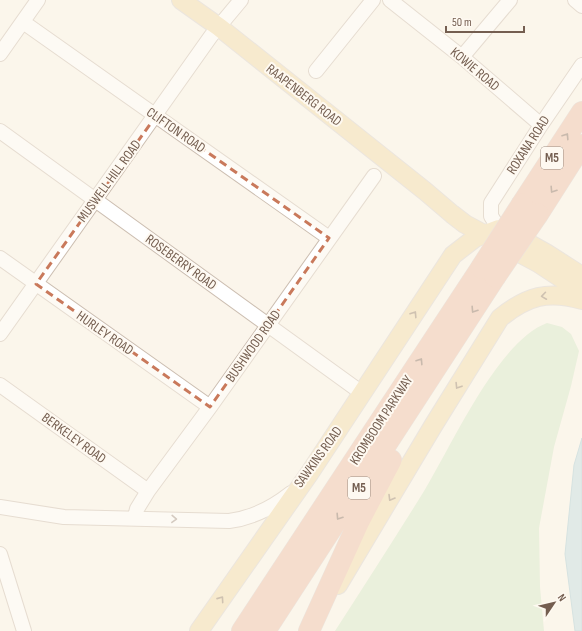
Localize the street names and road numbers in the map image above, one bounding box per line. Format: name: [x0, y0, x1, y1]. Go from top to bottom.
street label: KOWIE ROAD: [447, 44, 503, 95]
street label: RAAPENBERG ROAD: [263, 60, 345, 130]
street label: CLIFTON ROAD: [143, 103, 209, 157]
street label: ROXANA ROAD: [503, 112, 553, 178]
street label: MUSWELL HILL ROAD: [74, 137, 145, 225]
road number: M5: [541, 147, 563, 169]
street label: ROSEBERRY ROAD: [142, 230, 220, 294]
street label: HURLEY ROAD: [73, 307, 137, 359]
street label: BUSHWOOD ROAD: [222, 307, 284, 385]
street label: KROMBOOM PARKWAY: [346, 372, 416, 468]
street label: BERKELEY ROAD: [38, 409, 110, 467]
street label: SAWKINS ROAD: [290, 423, 346, 491]
road number: M5: [348, 477, 370, 499]

